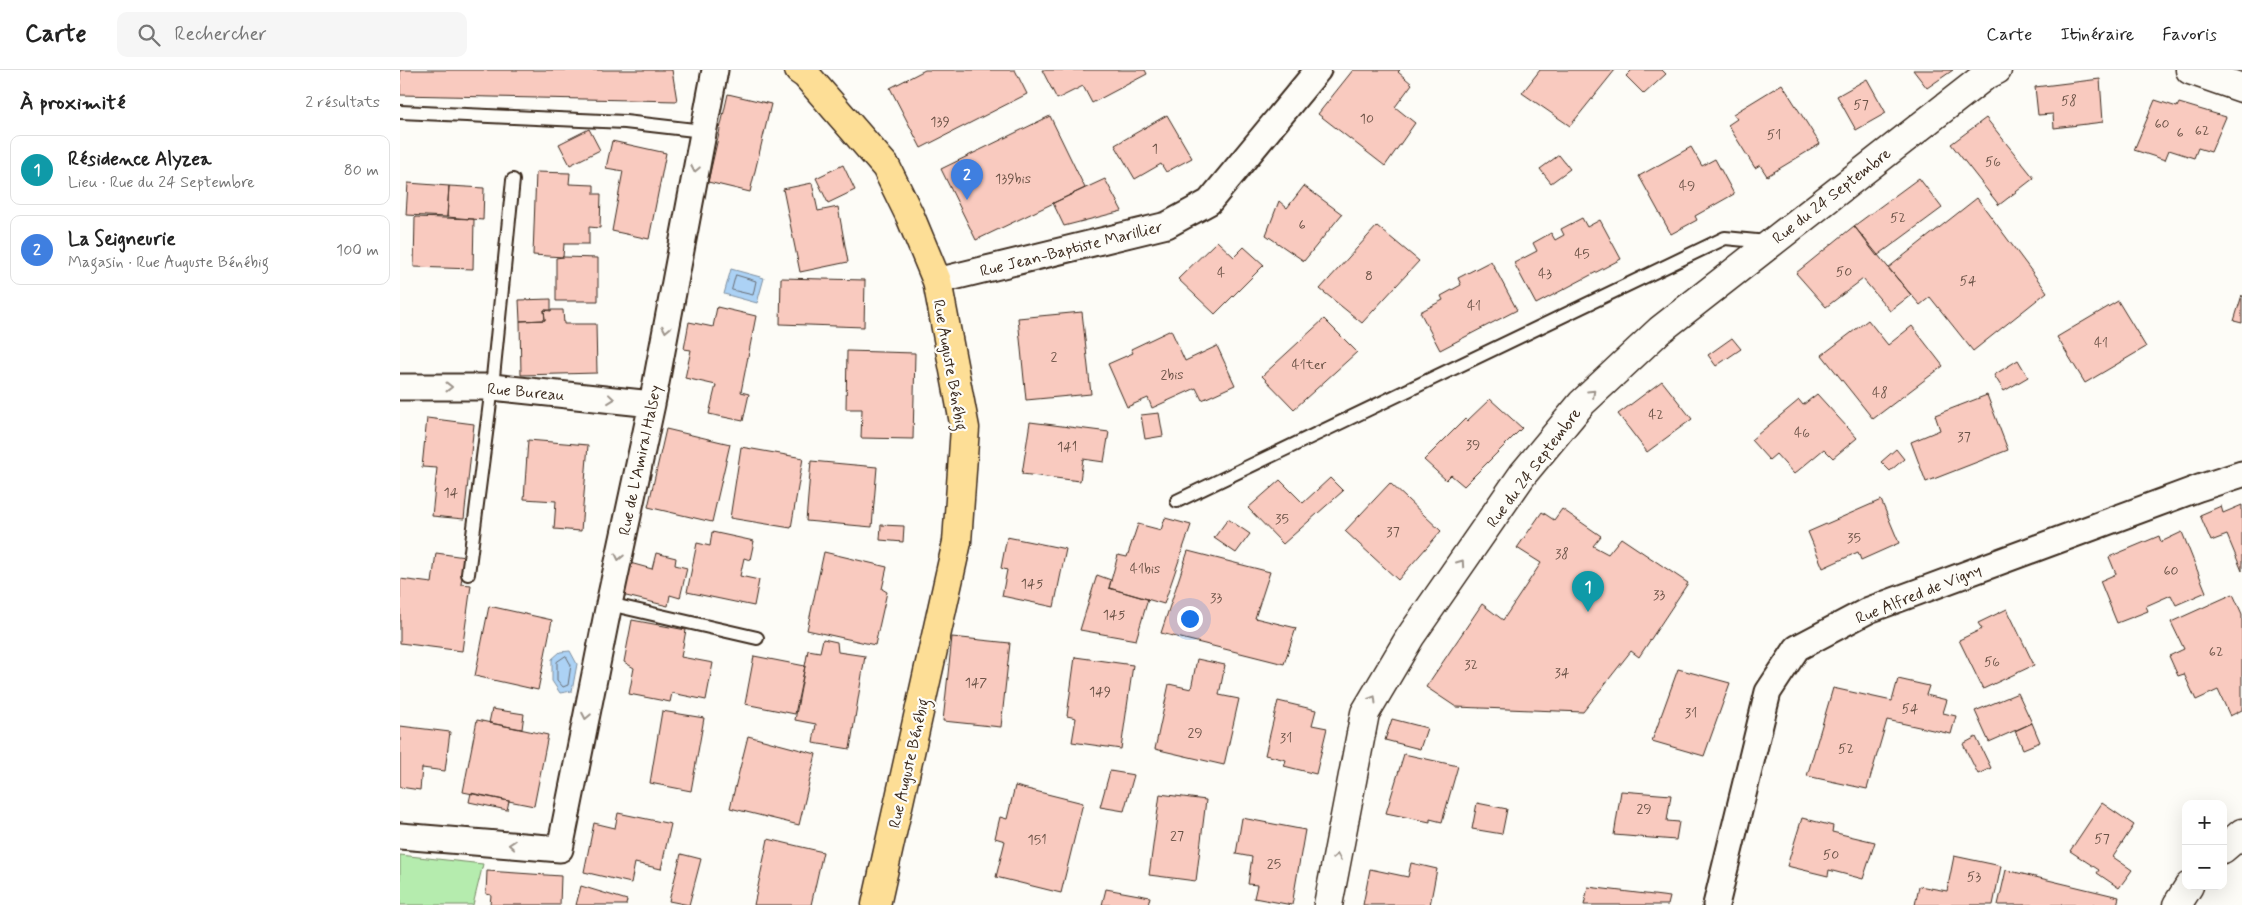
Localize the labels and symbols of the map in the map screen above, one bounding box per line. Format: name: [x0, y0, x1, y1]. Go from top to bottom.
house number: 58: [2061, 92, 2077, 110]
house number: 57: [1853, 96, 1869, 114]
house number: 10: [1360, 110, 1374, 128]
house number: 139: [930, 113, 950, 131]
house number: 60: [2154, 115, 2170, 133]
house number: 62: [2195, 122, 2209, 140]
house number: 6: [2176, 124, 2184, 142]
house number: 51: [1767, 126, 1781, 144]
house number: 1: [1152, 140, 1158, 158]
street label: Rue du 24 Septembre: [1768, 143, 1896, 249]
house number: 56: [1985, 153, 2001, 171]
pin: 2: [951, 159, 983, 200]
one-way arrow: [691, 165, 701, 174]
house number: 139bis: [995, 170, 1031, 188]
house number: 49: [1679, 177, 1695, 195]
house number: 52: [1890, 209, 1906, 227]
house number: 6: [1298, 216, 1306, 234]
street label: Rue Jean-Baptiste Marillier: [978, 217, 1165, 282]
house number: 45: [1574, 245, 1590, 263]
house number: 50: [1836, 263, 1852, 281]
house number: 4: [1217, 264, 1225, 282]
house number: 43: [1538, 265, 1552, 283]
house number: 8: [1365, 267, 1373, 285]
house number: 54: [1960, 272, 1977, 290]
house number: 41: [1467, 297, 1481, 315]
street label: Rue Auguste Bénébig: [927, 298, 971, 433]
one-way arrow: [661, 325, 671, 334]
house number: 41: [2094, 334, 2108, 352]
house number: 2: [1051, 348, 1058, 366]
house number: 41ter: [1292, 356, 1327, 374]
house number: 2bis: [1160, 366, 1184, 384]
street label: Rue Bureau: [486, 379, 566, 406]
one-way arrow: [445, 382, 453, 392]
street label: Rue de L'Amiral Halsey: [614, 383, 667, 537]
house number: 48: [1872, 384, 1888, 402]
one-way arrow: [1587, 390, 1596, 399]
one-way arrow: [607, 394, 615, 405]
street label: Rue du 24 Septembre: [1482, 403, 1587, 532]
house number: 42: [1648, 406, 1664, 424]
house number: 46: [1794, 424, 1810, 442]
house number: 37: [1957, 428, 1971, 446]
house number: 39: [1466, 436, 1480, 454]
house number: 141: [1057, 438, 1077, 456]
house number: 14: [444, 484, 459, 502]
house number: 35: [1275, 510, 1289, 528]
house number: 37: [1386, 523, 1400, 541]
house number: 35: [1847, 529, 1861, 547]
house number: 38: [1555, 545, 1569, 563]
one-way arrow: [614, 552, 625, 561]
one-way arrow: [1455, 559, 1464, 569]
house number: 41bis: [1130, 560, 1160, 578]
street label: Rue Alfred de Vigny: [1853, 560, 1985, 629]
house number: 60: [2163, 562, 2179, 580]
pin: 1: [1572, 571, 1604, 612]
house number: 145: [1021, 575, 1043, 593]
house number: 33: [1653, 586, 1665, 604]
house number: 33: [1210, 589, 1222, 607]
house number: 145: [1103, 606, 1125, 624]
your location: [1177, 606, 1203, 632]
house number: 62: [2209, 643, 2223, 661]
house number: 56: [1984, 653, 2000, 671]
house number: 32: [1464, 656, 1478, 674]
house number: 34: [1555, 664, 1570, 682]
house number: 147: [965, 674, 987, 692]
house number: 149: [1089, 683, 1111, 701]
street label: Rue Auguste Bénébig: [884, 696, 936, 831]
one-way arrow: [1366, 696, 1376, 705]
house number: 54: [1902, 700, 1919, 718]
house number: 31: [1685, 704, 1697, 722]
one-way arrow: [582, 712, 592, 721]
house number: 29: [1187, 724, 1203, 742]
house number: 31: [1280, 729, 1292, 747]
house number: 52: [1838, 740, 1854, 758]
house number: 29: [1636, 800, 1652, 818]
house number: 27: [1170, 827, 1184, 845]
house number: 57: [2094, 830, 2110, 848]
house number: 151: [1027, 831, 1047, 849]
one-way arrow: [507, 840, 515, 851]
house number: 50: [1823, 846, 1839, 864]
one-way arrow: [1332, 853, 1342, 862]
house number: 25: [1267, 855, 1281, 873]
house number: 53: [1967, 868, 1981, 886]

